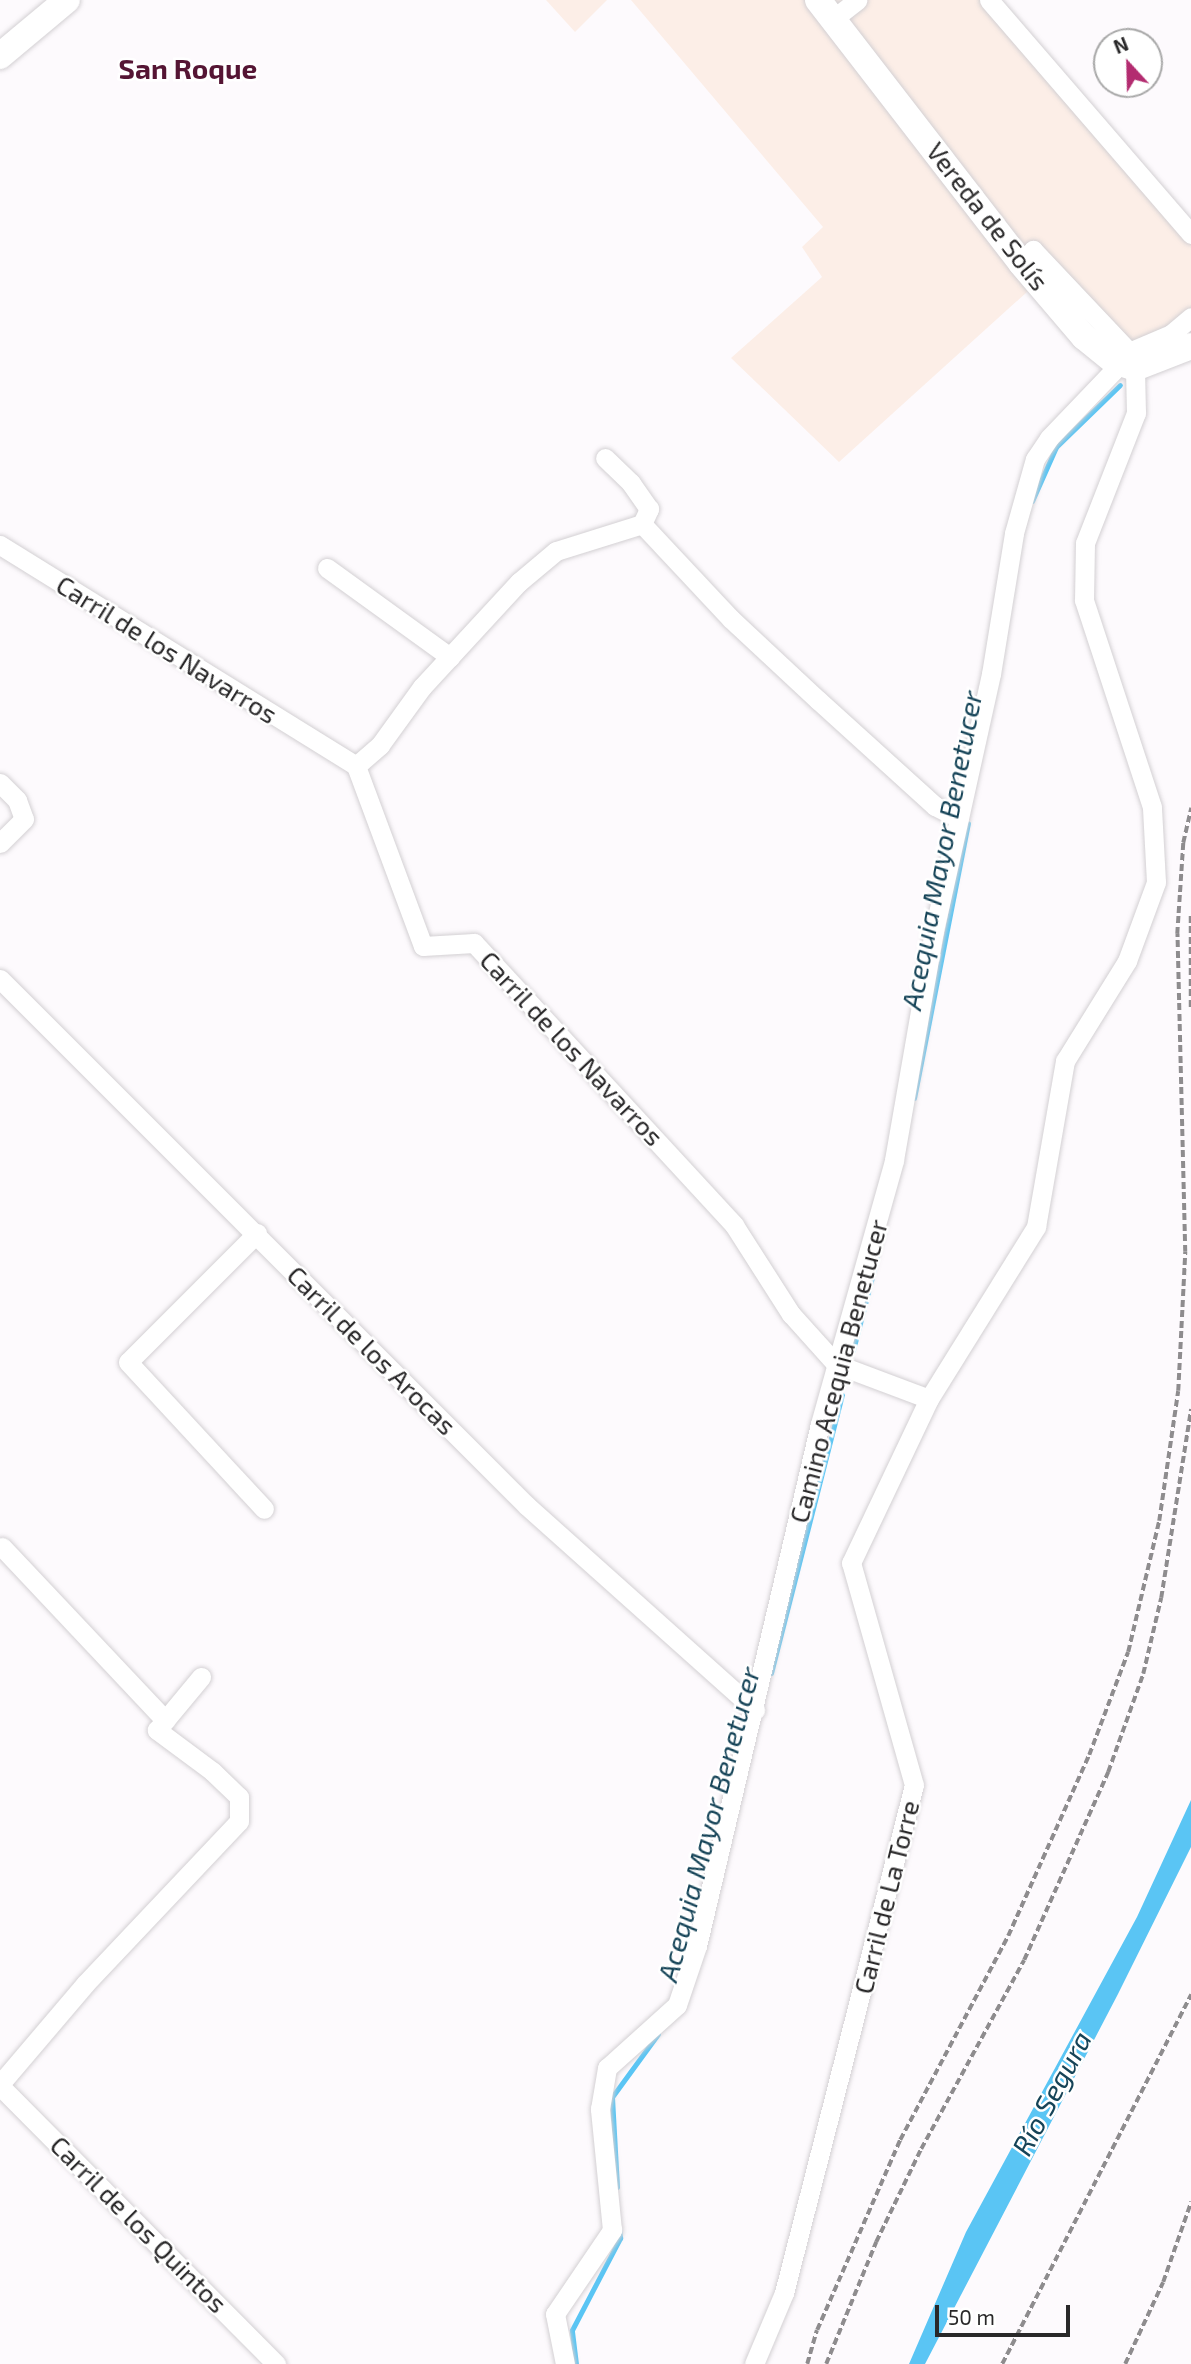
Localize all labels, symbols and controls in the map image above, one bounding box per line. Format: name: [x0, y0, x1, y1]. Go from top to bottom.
north arrow: [1093, 28, 1163, 98]
text: N: [1110, 32, 1131, 58]
district label: San Roque: [119, 51, 257, 85]
street label: Vereda de Solís: [921, 136, 1055, 296]
street label: Carril de los Navarros: [51, 568, 283, 730]
water label: Acequia Mayor Benetucer: [893, 687, 989, 1013]
street label: Carril de los Navarros: [474, 944, 670, 1152]
street label: Camino Acequia Benetucer: [782, 1216, 894, 1526]
street label: Carril de los Arocas: [281, 1259, 463, 1441]
water label: Acequia Mayor Benetucer: [650, 1663, 766, 1985]
street label: Carril de La Torre: [847, 1796, 925, 1998]
water label: Río Segura: [1004, 2025, 1098, 2161]
street label: Carril de los Quintos: [44, 2129, 234, 2319]
scale bar: [939, 2290, 1074, 2334]
text: 50 m: [948, 2304, 995, 2329]

